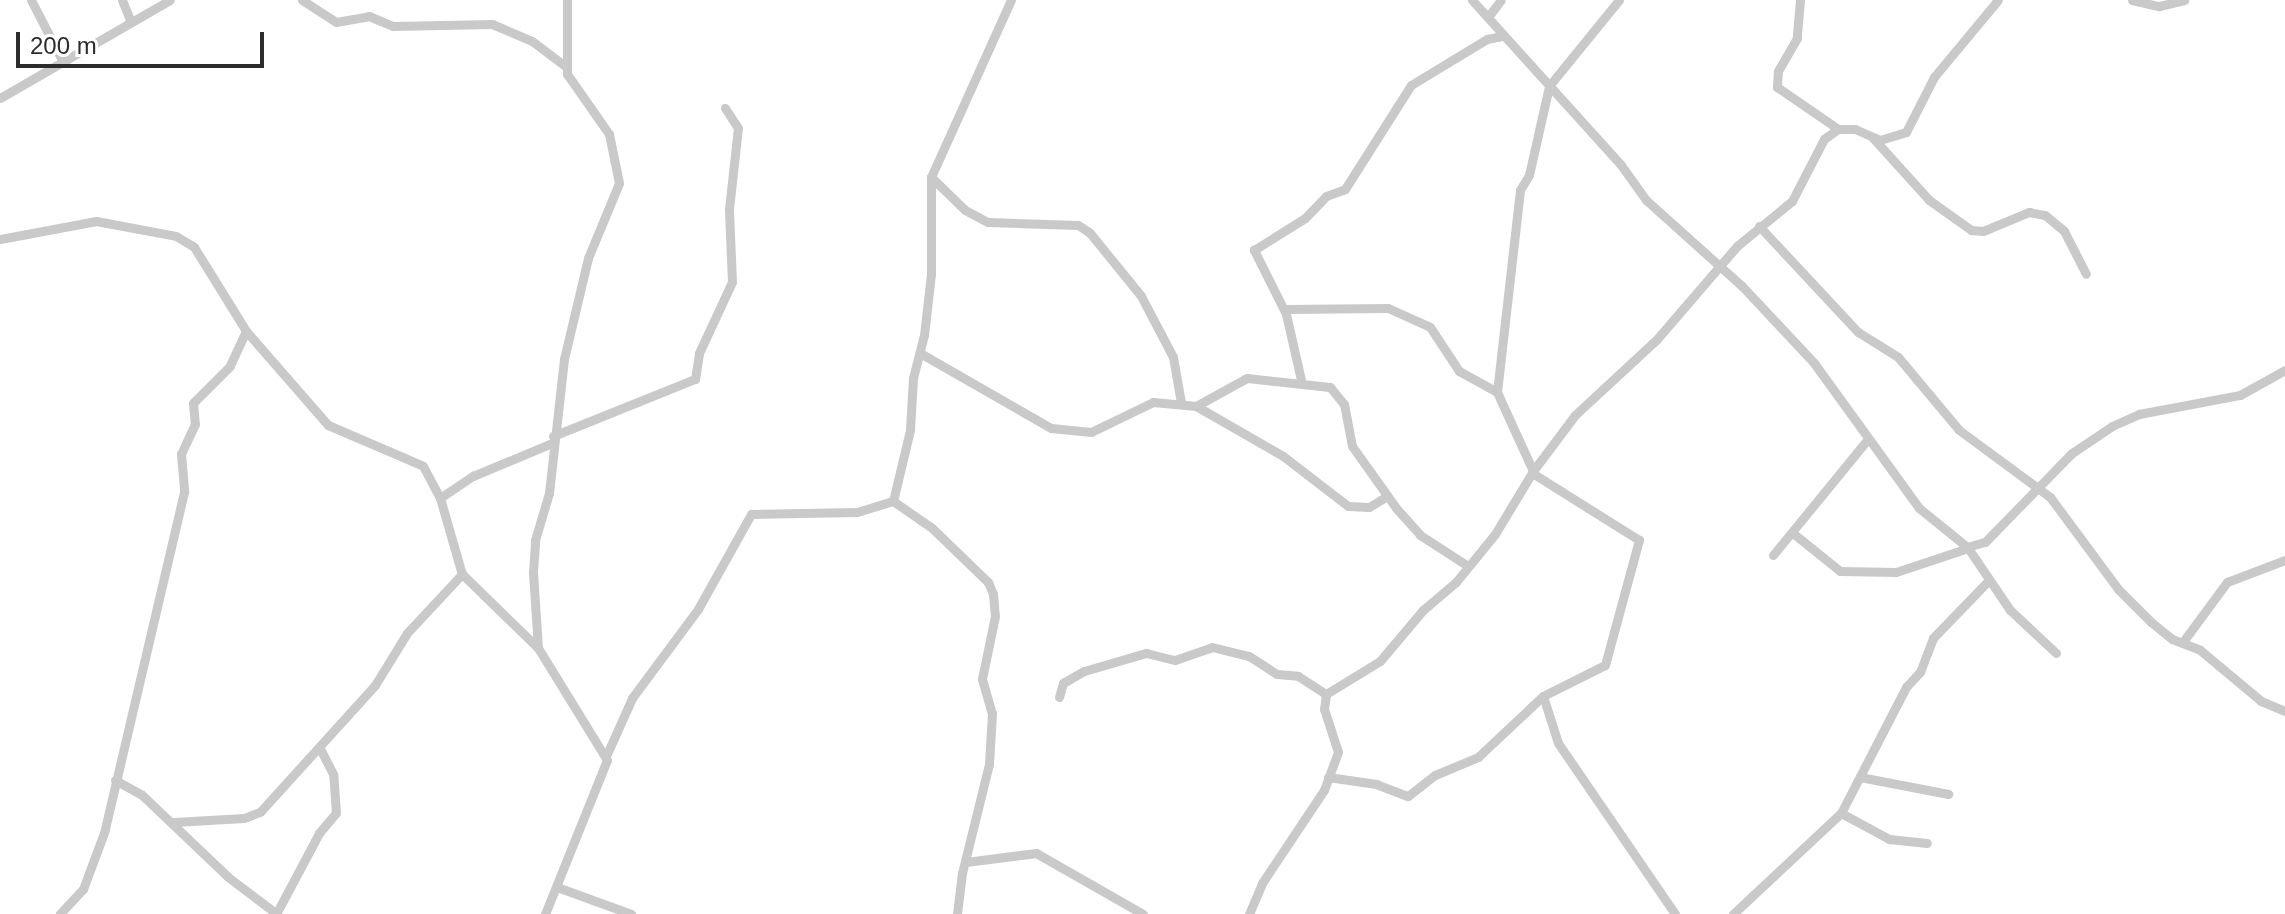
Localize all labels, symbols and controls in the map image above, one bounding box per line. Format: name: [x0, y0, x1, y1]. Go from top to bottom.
scale bar: [20, 16, 268, 66]
text: 200 m: [30, 32, 97, 59]

